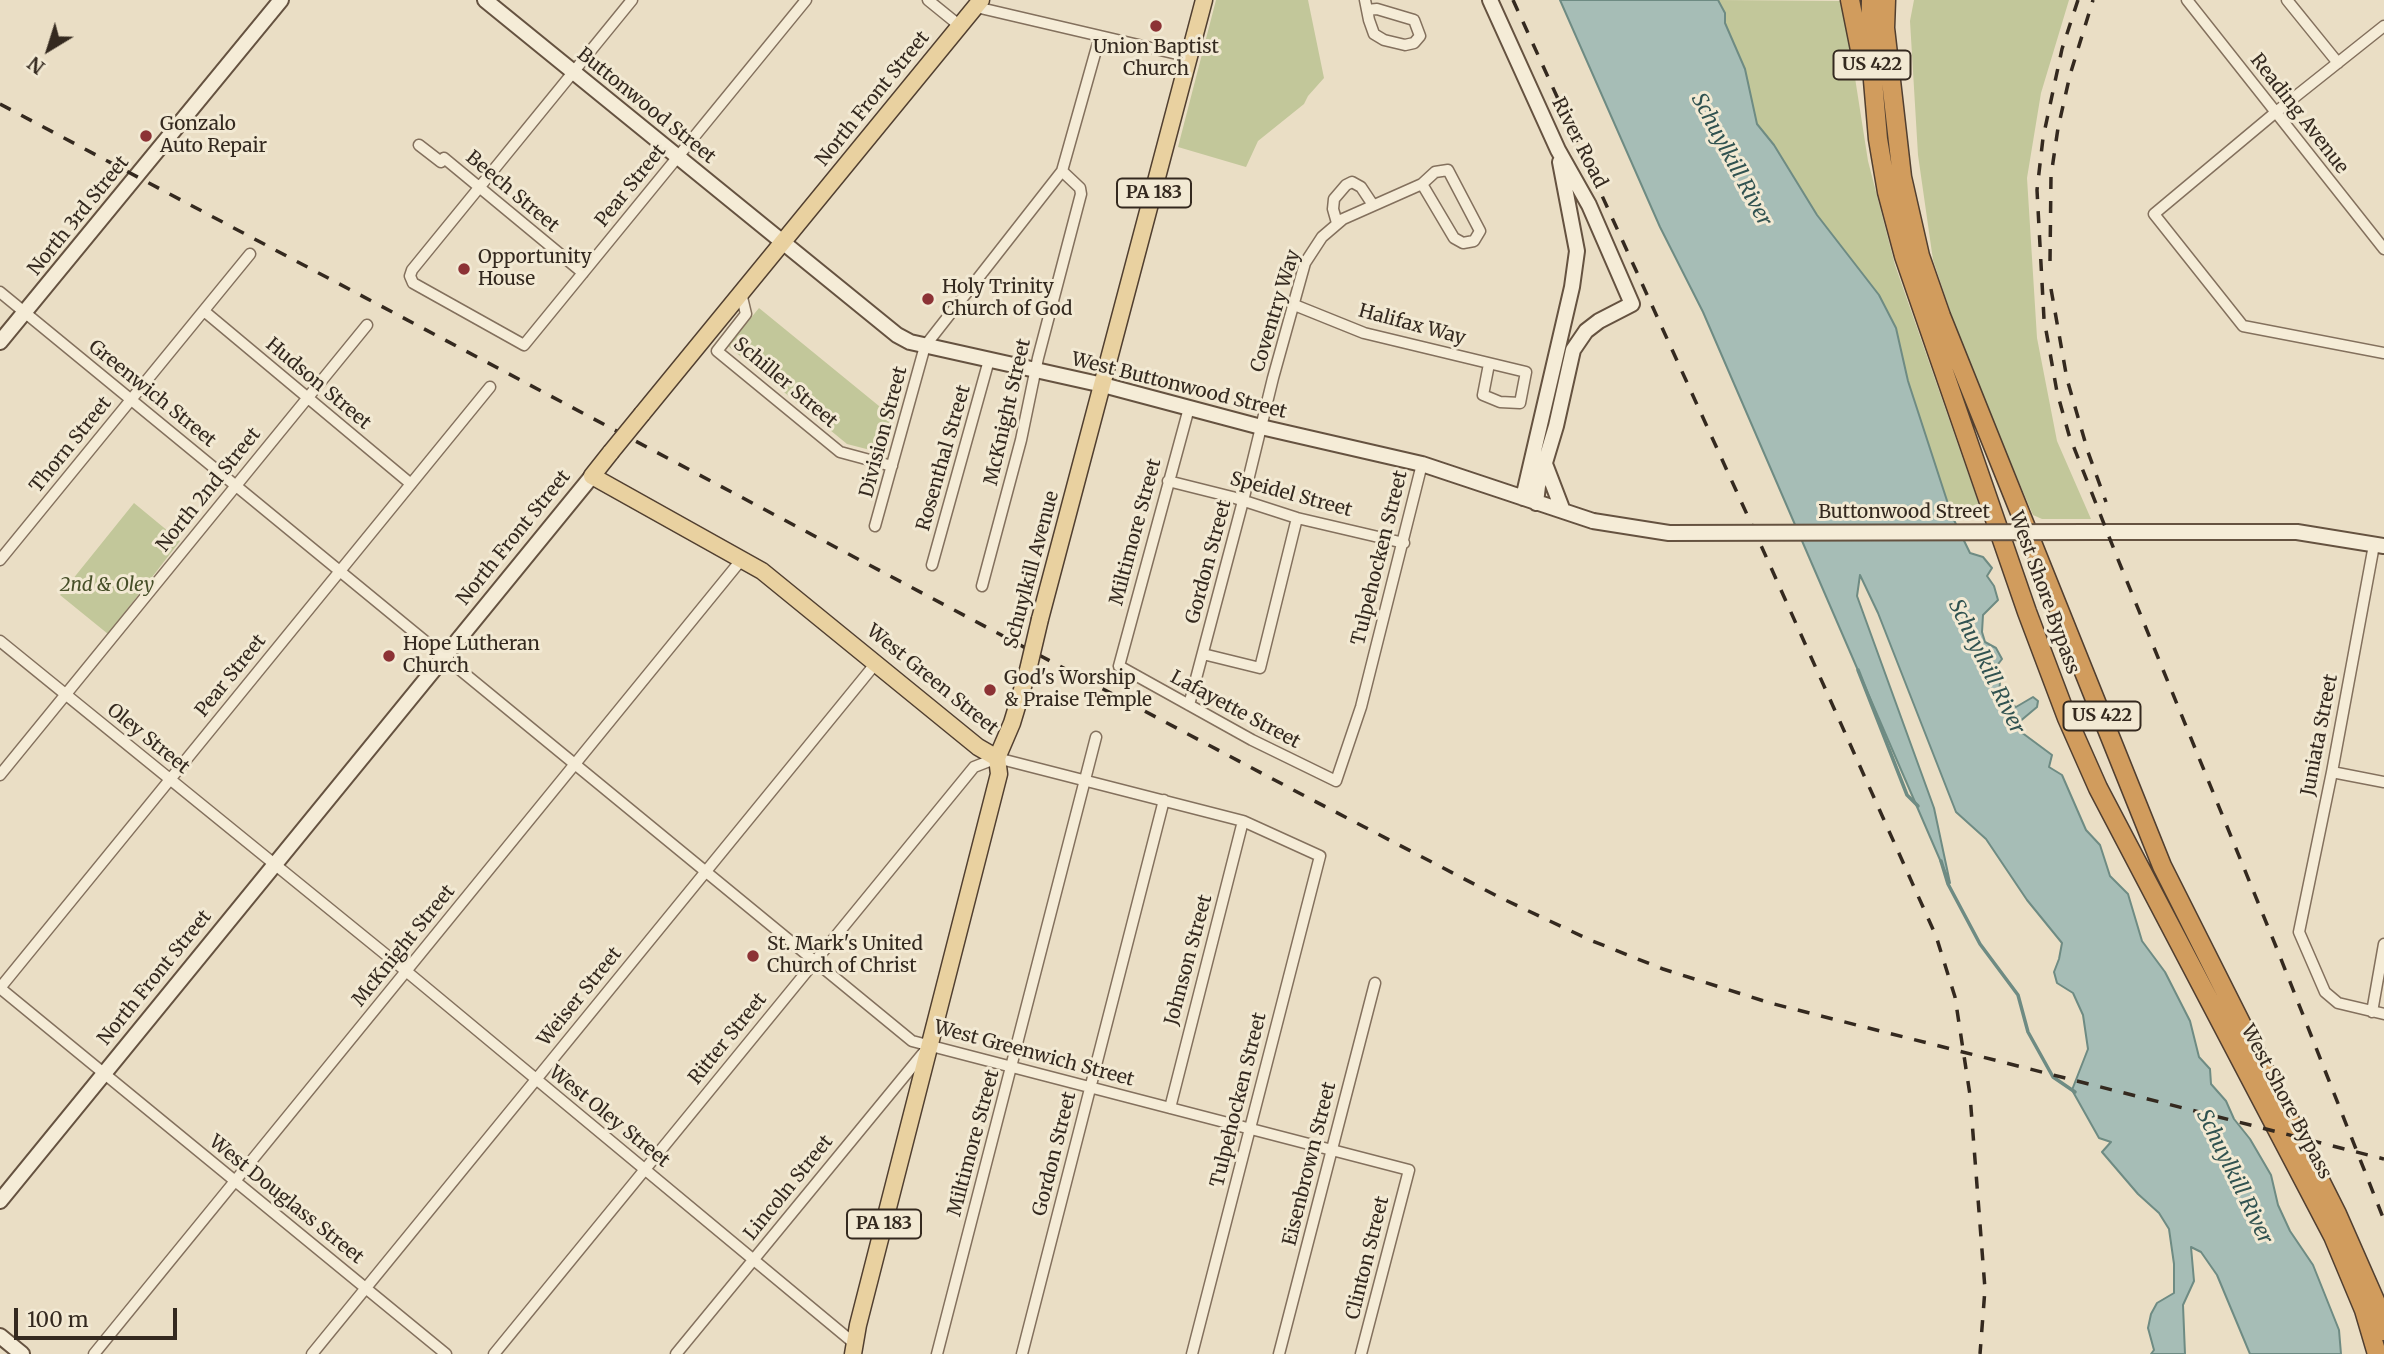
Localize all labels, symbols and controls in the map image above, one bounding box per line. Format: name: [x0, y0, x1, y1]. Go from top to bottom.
north arrow: [14, 14, 84, 84]
marker: Union Baptist Church: [1148, 18, 1164, 34]
street label: North Front Street: [812, 27, 934, 171]
place label: Union Baptist Church: [1093, 37, 1219, 81]
street label: Buttonwood Street: [572, 43, 720, 169]
street label: Reading Avenue: [2245, 49, 2353, 179]
text: N: [23, 51, 49, 80]
road number: US 422: [1834, 51, 1910, 80]
water label: Schuylkill River: [1685, 89, 1777, 231]
street label: River Road: [1546, 94, 1612, 192]
place label: Gonzalo Auto Repair: [160, 114, 267, 158]
marker: Gonzalo Auto Repair: [138, 128, 154, 144]
street label: Pear Street: [591, 140, 671, 232]
street label: Beech Street: [461, 146, 563, 238]
street label: North 3rd Street: [24, 152, 134, 280]
road number: PA 183: [1117, 178, 1191, 208]
place label: Opportunity House: [478, 247, 592, 291]
street label: Coventry Way: [1247, 247, 1305, 375]
marker: Opportunity House: [456, 261, 472, 277]
place label: Holy Trinity Church of God: [942, 277, 1073, 321]
marker: Holy Trinity Church of God: [920, 291, 936, 307]
street label: Halifax Way: [1356, 300, 1468, 350]
street label: Hudson Street: [261, 333, 375, 435]
street label: Schiller Street: [728, 333, 842, 433]
street label: Greenwich Street: [84, 336, 220, 452]
street label: McKnight Street: [980, 336, 1036, 488]
street label: West Buttonwood Street: [1069, 348, 1289, 424]
street label: Division Street: [856, 364, 912, 500]
street label: Rosenthal Street: [912, 382, 976, 534]
street label: Thorn Street: [25, 392, 117, 498]
street label: North 2nd Street: [152, 424, 266, 556]
street label: Miltimore Street: [1105, 456, 1167, 608]
street label: North Front Street: [453, 466, 575, 610]
street label: Speidel Street: [1227, 468, 1355, 522]
street label: Tulpehocken Street: [1347, 468, 1413, 648]
street label: Schuylkill Avenue: [1000, 489, 1064, 651]
street label: Gordon Street: [1182, 498, 1236, 626]
street label: Buttonwood Street: [1818, 502, 1990, 524]
street label: West Shore Bypass: [2004, 509, 2084, 677]
park label: 2nd & Oley: [60, 575, 154, 597]
water label: Schuylkill River: [1943, 596, 2029, 738]
street label: West Green Street: [862, 620, 1002, 740]
street label: Pear Street: [191, 630, 271, 722]
place label: Hope Lutheran Church: [403, 634, 540, 678]
marker: Hope Lutheran Church: [381, 648, 397, 664]
street label: Lafayette Street: [1166, 666, 1304, 754]
place label: God's Worship & Praise Temple: [1004, 668, 1152, 712]
street label: Juniata Street: [2297, 672, 2343, 798]
marker: God's Worship & Praise Temple: [982, 682, 998, 698]
street label: Oley Street: [102, 699, 194, 779]
road number: US 422: [2064, 702, 2140, 730]
street label: McKnight Street: [348, 881, 460, 1011]
street label: Johnson Street: [1161, 892, 1217, 1028]
street label: North Front Street: [94, 906, 216, 1050]
place label: St. Mark's United Church of Christ: [767, 934, 923, 978]
street label: Weiser Street: [533, 943, 627, 1051]
marker: St. Mark's United Church of Christ: [745, 948, 761, 964]
street label: Ritter Street: [684, 989, 772, 1089]
street label: Tulpehocken Street: [1206, 1010, 1272, 1190]
street label: West Greenwich Street: [931, 1016, 1137, 1092]
street label: West Shore Bypass: [2236, 1021, 2336, 1183]
street label: West Oley Street: [544, 1061, 674, 1173]
street label: Miltimore Street: [943, 1067, 1005, 1219]
street label: Eisenbrown Street: [1279, 1080, 1341, 1248]
street label: Gordon Street: [1029, 1090, 1081, 1218]
water label: Schuylkill River: [2191, 1106, 2277, 1248]
street label: West Douglass Street: [204, 1131, 368, 1269]
street label: Lincoln Street: [740, 1131, 838, 1245]
street label: Clinton Street: [1342, 1194, 1394, 1322]
road number: PA 183: [847, 1210, 921, 1238]
scale bar: [18, 1294, 180, 1338]
text: 100 m: [27, 1306, 89, 1333]

